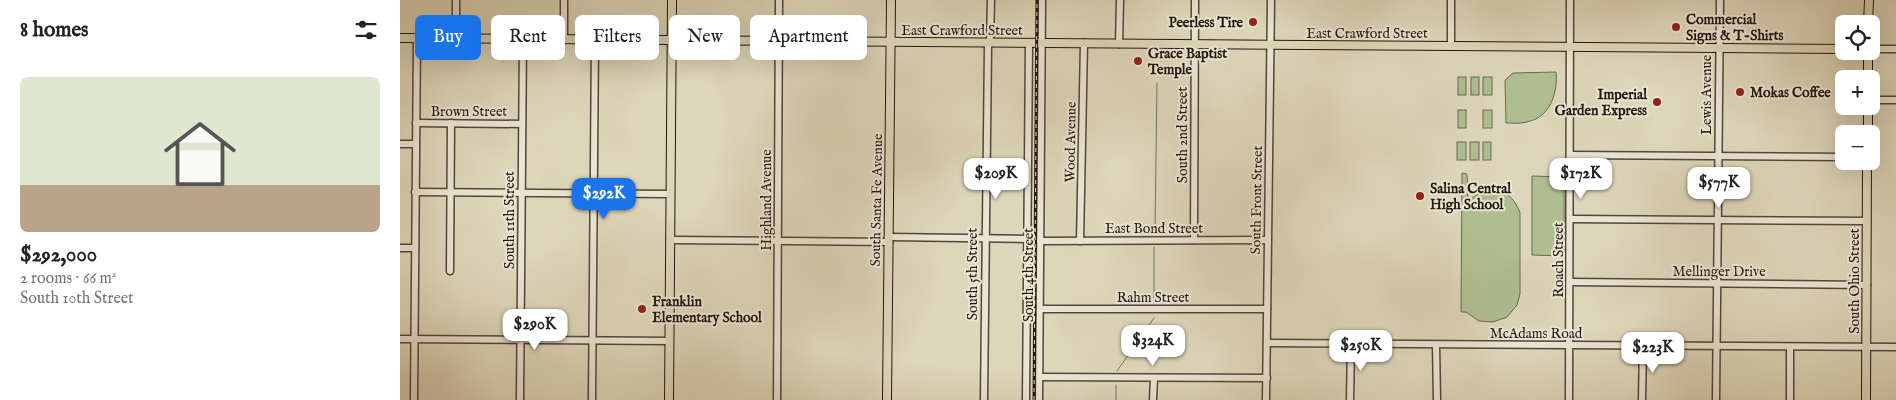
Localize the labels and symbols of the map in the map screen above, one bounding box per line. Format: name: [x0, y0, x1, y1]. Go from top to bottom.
place label: Commercial Signs & T-Shirts: [1686, 11, 1784, 45]
place label: Peerless Tire: [1169, 14, 1244, 32]
marker: Peerless Tire: [1247, 16, 1259, 28]
marker: Commercial Signs & T-Shirts: [1670, 21, 1682, 33]
street label: East Crawford Street: [901, 22, 1023, 40]
street label: East Crawford Street: [1306, 25, 1428, 43]
place label: Grace Baptist Temple: [1147, 45, 1227, 79]
street label: Lewis Avenue: [1698, 54, 1716, 135]
marker: Grace Baptist Temple: [1132, 55, 1144, 67]
place label: Mokas Coffee: [1750, 84, 1831, 102]
place label: Imperial Garden Express: [1555, 86, 1648, 120]
marker: Mokas Coffee: [1734, 86, 1746, 98]
street label: South 2nd Street: [1174, 87, 1192, 183]
marker: Imperial Garden Express: [1651, 96, 1663, 108]
street label: Wood Avenue: [1061, 101, 1081, 183]
street label: Brown Street: [431, 103, 507, 121]
street label: South Santa Fe Avenue: [867, 133, 887, 267]
street label: South Front Street: [1247, 145, 1267, 254]
street label: Highland Avenue: [758, 149, 776, 251]
pin: $209K: [961, 158, 1031, 200]
pin: $172K: [1546, 158, 1616, 200]
pin: $577K: [1684, 166, 1754, 209]
street label: South 11th Street: [501, 171, 519, 269]
pin: $292K: [569, 178, 639, 220]
place label: Salina Central High School: [1430, 180, 1512, 214]
marker: Salina Central High School: [1414, 190, 1426, 202]
street label: East Bond Street: [1105, 220, 1203, 238]
street label: Roach Street: [1550, 222, 1568, 298]
street label: South 5th Street: [964, 228, 982, 320]
street label: South 4th Street: [1020, 228, 1038, 322]
street label: South Ohio Street: [1846, 228, 1864, 334]
street label: Mellinger Drive: [1672, 263, 1766, 281]
street label: Rahm Street: [1117, 289, 1190, 307]
place label: Franklin Elementary School: [652, 293, 763, 327]
marker: Franklin Elementary School: [636, 303, 648, 315]
pin: $290K: [500, 308, 570, 351]
pin: $324K: [1118, 324, 1188, 367]
street label: McAdams Road: [1490, 325, 1583, 343]
pin: $250K: [1326, 330, 1396, 372]
pin: $223K: [1618, 332, 1688, 374]

